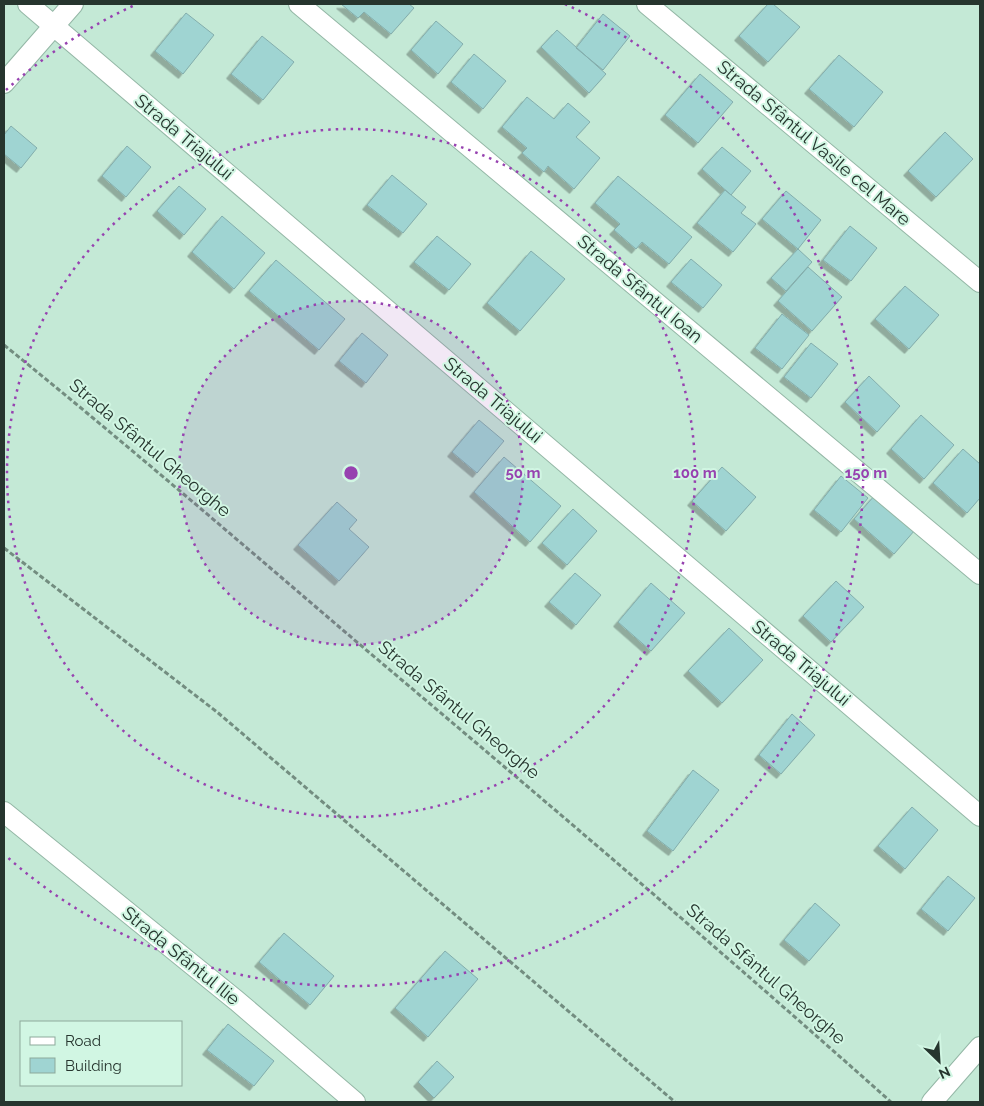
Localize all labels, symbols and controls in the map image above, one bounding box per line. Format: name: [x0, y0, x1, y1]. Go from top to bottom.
street label: Strada Sfântul Vasile cel Mare: [714, 56, 915, 230]
street label: Strada Triajului: [131, 89, 238, 184]
street label: Strada Sfântul Ioan: [574, 230, 707, 347]
street label: Strada Triajului: [440, 352, 547, 447]
street label: Strada Sfântul Gheorghe: [65, 374, 236, 521]
centre of rings: [342, 464, 360, 482]
text: 50 m: [505, 464, 541, 482]
text: 100 m: [673, 464, 717, 482]
text: 150 m: [845, 464, 887, 482]
street label: Strada Triajului: [748, 615, 855, 710]
street label: Strada Sfântul Gheorghe: [374, 636, 545, 783]
street label: Strada Sfântul Gheorghe: [682, 899, 850, 1049]
street label: Strada Sfântul Ilie: [118, 902, 245, 1010]
legend: [20, 1021, 182, 1086]
text: Road: [65, 1032, 101, 1050]
north arrow: [914, 1036, 964, 1086]
text: Building: [65, 1057, 122, 1075]
text: N: [936, 1063, 953, 1082]

